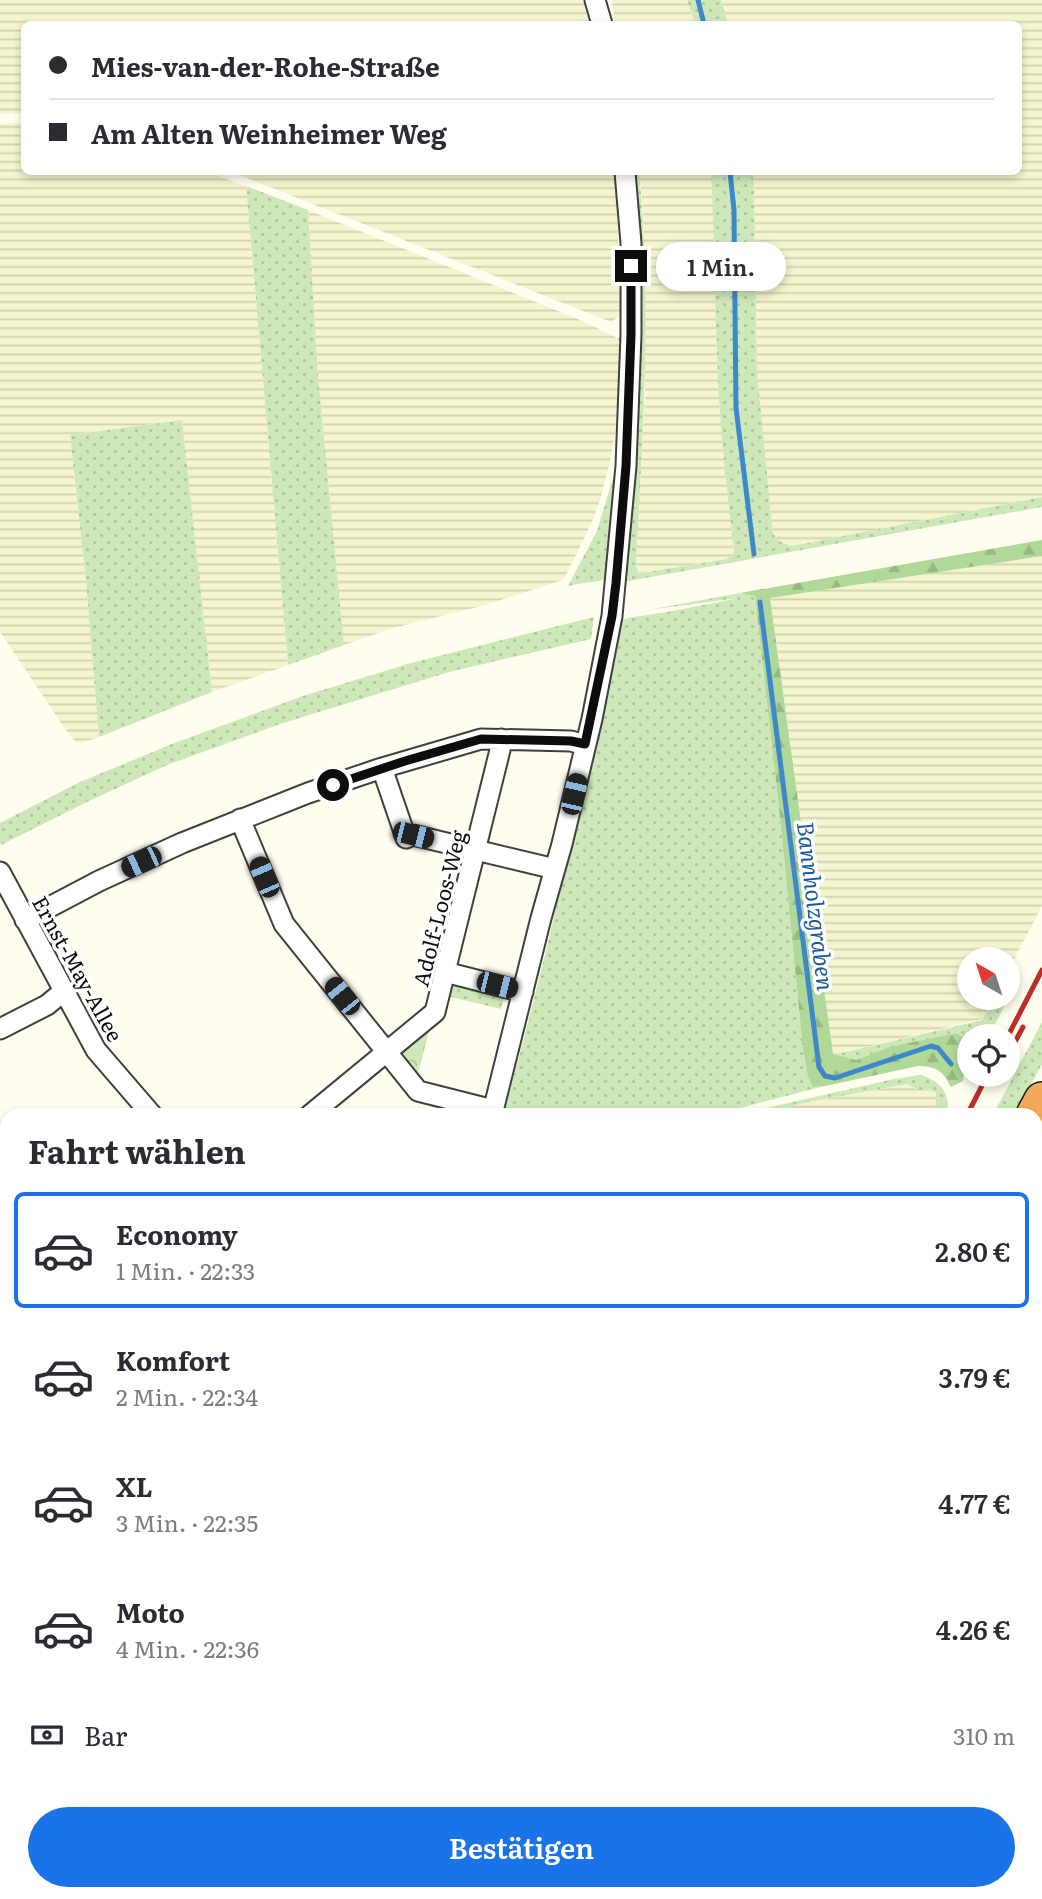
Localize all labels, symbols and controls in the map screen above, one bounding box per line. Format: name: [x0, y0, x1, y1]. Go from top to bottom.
text: Mies-van-der-Rohe-Straße: [91, 46, 440, 85]
text: Am Alten Weinheimer Weg: [91, 113, 447, 152]
callout: 1 Min.: [656, 242, 785, 290]
text: 1 Min.: [687, 249, 755, 283]
route end: [615, 250, 647, 282]
route start: [317, 769, 349, 801]
car: [560, 771, 589, 817]
car: [391, 820, 436, 850]
water label: Bannholzgraben: [790, 820, 844, 993]
street label: Adolf-Loos-Weg: [404, 826, 472, 989]
car: [118, 844, 165, 880]
car: [247, 854, 282, 900]
street label: Ernst-May-Allee: [26, 889, 132, 1047]
north arrow: [957, 947, 1020, 1010]
map controls: [957, 947, 1020, 1087]
car: [475, 970, 520, 1000]
car: [321, 973, 364, 1019]
button: locate: [957, 1024, 1020, 1087]
text: Fahrt wählen: [28, 1126, 246, 1174]
text: Economy: [116, 1214, 238, 1253]
icon: car: [32, 1219, 95, 1282]
text: 2.80 €: [935, 1231, 1011, 1270]
text: 1 Min. · 22:33: [116, 1253, 255, 1287]
text: Komfort: [116, 1340, 230, 1379]
icon: car: [32, 1345, 95, 1408]
text: 3.79 €: [939, 1357, 1011, 1396]
text: 2 Min. · 22:34: [116, 1379, 258, 1413]
text: XL: [116, 1466, 153, 1505]
icon: car: [32, 1471, 95, 1534]
text: 4.77 €: [938, 1483, 1011, 1522]
text: 3 Min. · 22:35: [116, 1505, 258, 1539]
text: Moto: [116, 1592, 185, 1631]
icon: car: [32, 1597, 95, 1660]
text: 4.26 €: [936, 1609, 1011, 1648]
text: 4 Min. · 22:36: [116, 1631, 259, 1665]
text: Bar: [84, 1715, 127, 1754]
icon: cash: [28, 1716, 66, 1754]
text: 310 m: [953, 1718, 1015, 1752]
button: Bestätigen: [28, 1807, 1015, 1887]

